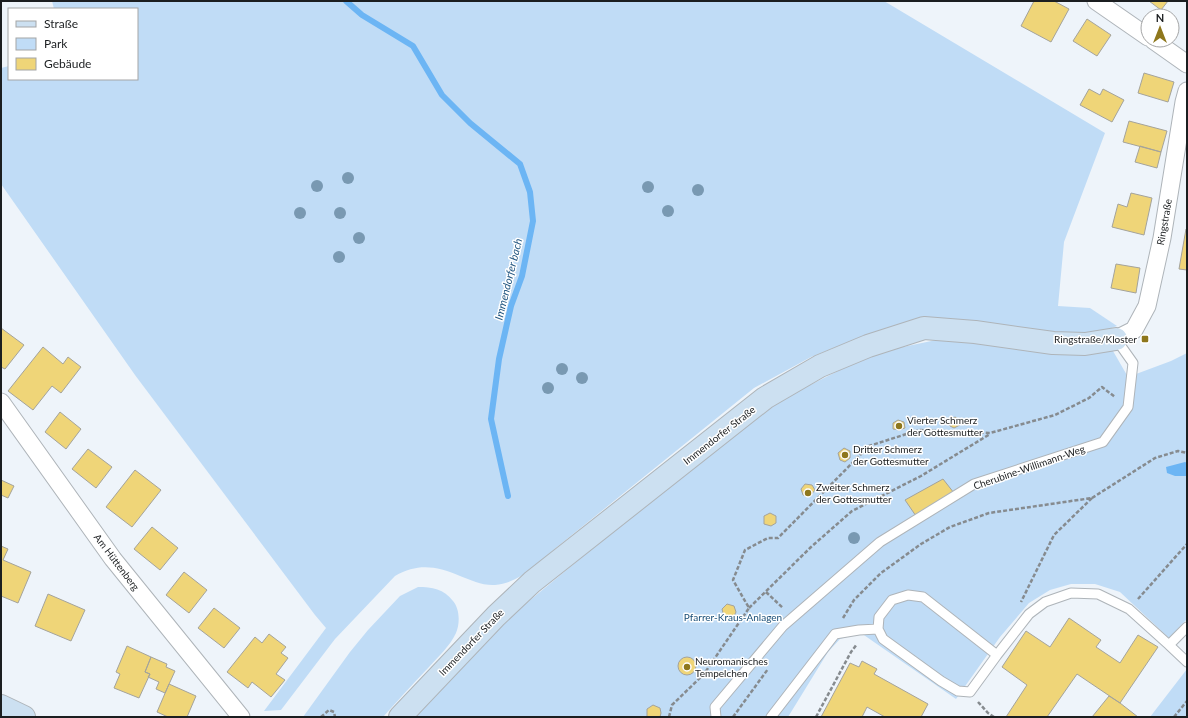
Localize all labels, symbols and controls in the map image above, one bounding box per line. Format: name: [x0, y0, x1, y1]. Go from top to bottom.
legend: [8, 8, 138, 80]
north arrow: [1140, 8, 1180, 48]
text: N: [1156, 11, 1164, 24]
text: Straße: [44, 16, 78, 31]
text: Park: [44, 36, 68, 51]
text: Gebäude: [44, 56, 91, 71]
street label: Ringstraße: [1154, 198, 1174, 246]
water label: Immendorfer bach: [492, 237, 524, 321]
place label: Ringstraße/Kloster: [1054, 333, 1137, 345]
marker: Ringstraße/Kloster: [1140, 334, 1150, 344]
street label: Immendorfer Straße: [681, 403, 757, 467]
place label: Vierter Schmerz der Gottesmutter: [907, 414, 983, 438]
marker: Vierter Schmerz der Gottesmutter: [894, 421, 904, 431]
street label: Cherubine-Willimann-Weg: [972, 442, 1086, 492]
place label: Dritter Schmerz der Gottesmutter: [853, 443, 929, 467]
marker: Dritter Schmerz der Gottesmutter: [840, 450, 850, 460]
place label: Zweiter Schmerz der Gottesmutter: [816, 481, 892, 505]
marker: Zweiter Schmerz der Gottesmutter: [803, 488, 813, 498]
street label: Am Hüttenberg: [92, 531, 142, 593]
street label: Immendorfer Straße: [436, 606, 506, 678]
park label: Pfarrer-Kraus-Anlagen: [684, 611, 782, 623]
place label: Neuromanisches Tempelchen: [695, 655, 768, 679]
marker: Neuromanisches Tempelchen: [682, 662, 692, 672]

